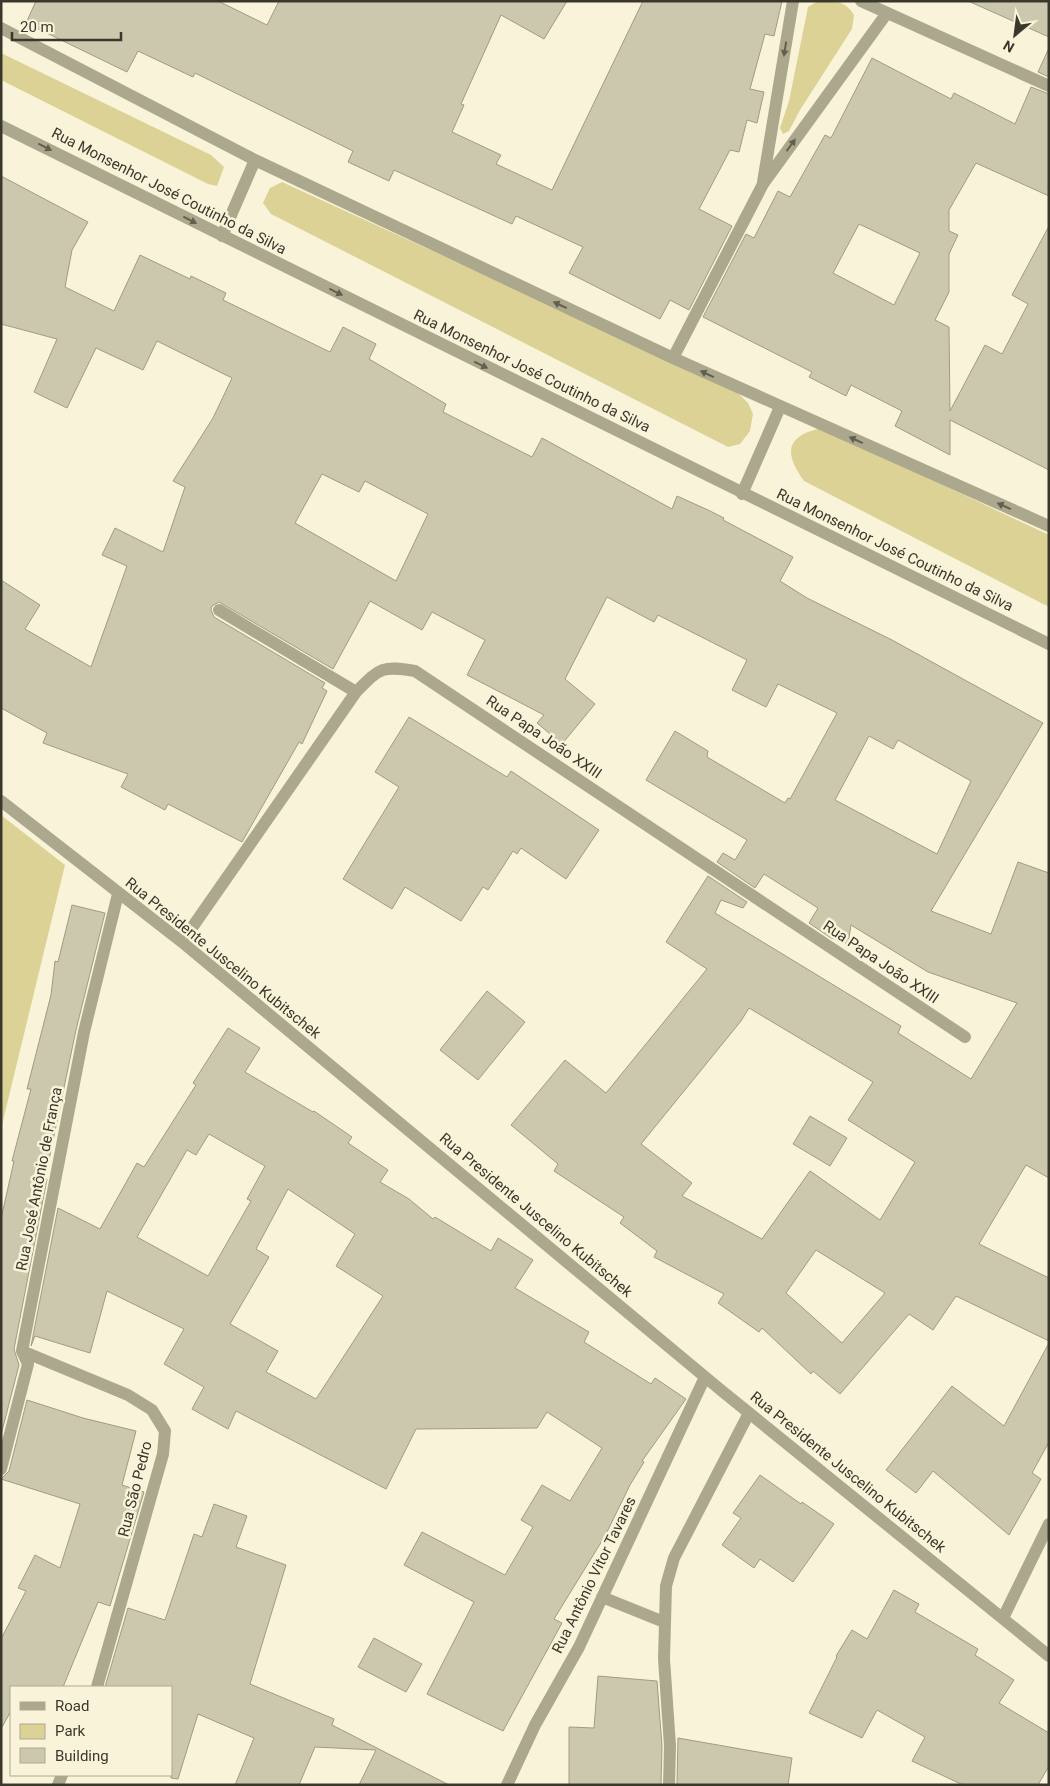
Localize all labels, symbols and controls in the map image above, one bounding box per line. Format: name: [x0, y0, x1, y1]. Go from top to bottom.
scale bar: [12, 10, 121, 42]
north arrow: [990, 10, 1040, 60]
text: 20 m: [20, 18, 54, 36]
text: N: [1000, 37, 1017, 56]
one-way arrow: [780, 42, 788, 58]
street label: Rua Monsenhor José Coutinho da Silva: [49, 124, 289, 258]
one-way arrow: [786, 138, 796, 152]
one-way arrow: [38, 143, 52, 151]
one-way arrow: [183, 216, 197, 224]
one-way arrow: [329, 288, 343, 296]
one-way arrow: [553, 300, 567, 308]
street label: Rua Monsenhor José Coutinho da Silva: [411, 306, 653, 436]
one-way arrow: [474, 361, 488, 369]
one-way arrow: [700, 369, 714, 377]
one-way arrow: [849, 436, 863, 444]
street label: Rua Monsenhor José Coutinho da Silva: [774, 485, 1016, 615]
one-way arrow: [997, 502, 1011, 510]
street label: Rua Papa João XXIII: [483, 692, 605, 782]
street label: Rua Presidente Juscelino Kubitschek: [122, 874, 325, 1043]
street label: Rua Papa João XXIII: [820, 917, 942, 1007]
street label: Rua José Antônio de França: [12, 1086, 66, 1272]
street label: Rua Presidente Juscelino Kubitschek: [436, 1129, 636, 1301]
street label: Rua Presidente Juscelino Kubitschek: [747, 1388, 950, 1557]
street label: Rua São Pedro: [114, 1439, 156, 1539]
street label: Rua Antônio Vitor Tavares: [548, 1494, 640, 1656]
legend: [10, 1686, 172, 1776]
text: Road: [55, 1697, 89, 1715]
text: Park: [55, 1722, 86, 1740]
text: Building: [55, 1747, 109, 1765]

